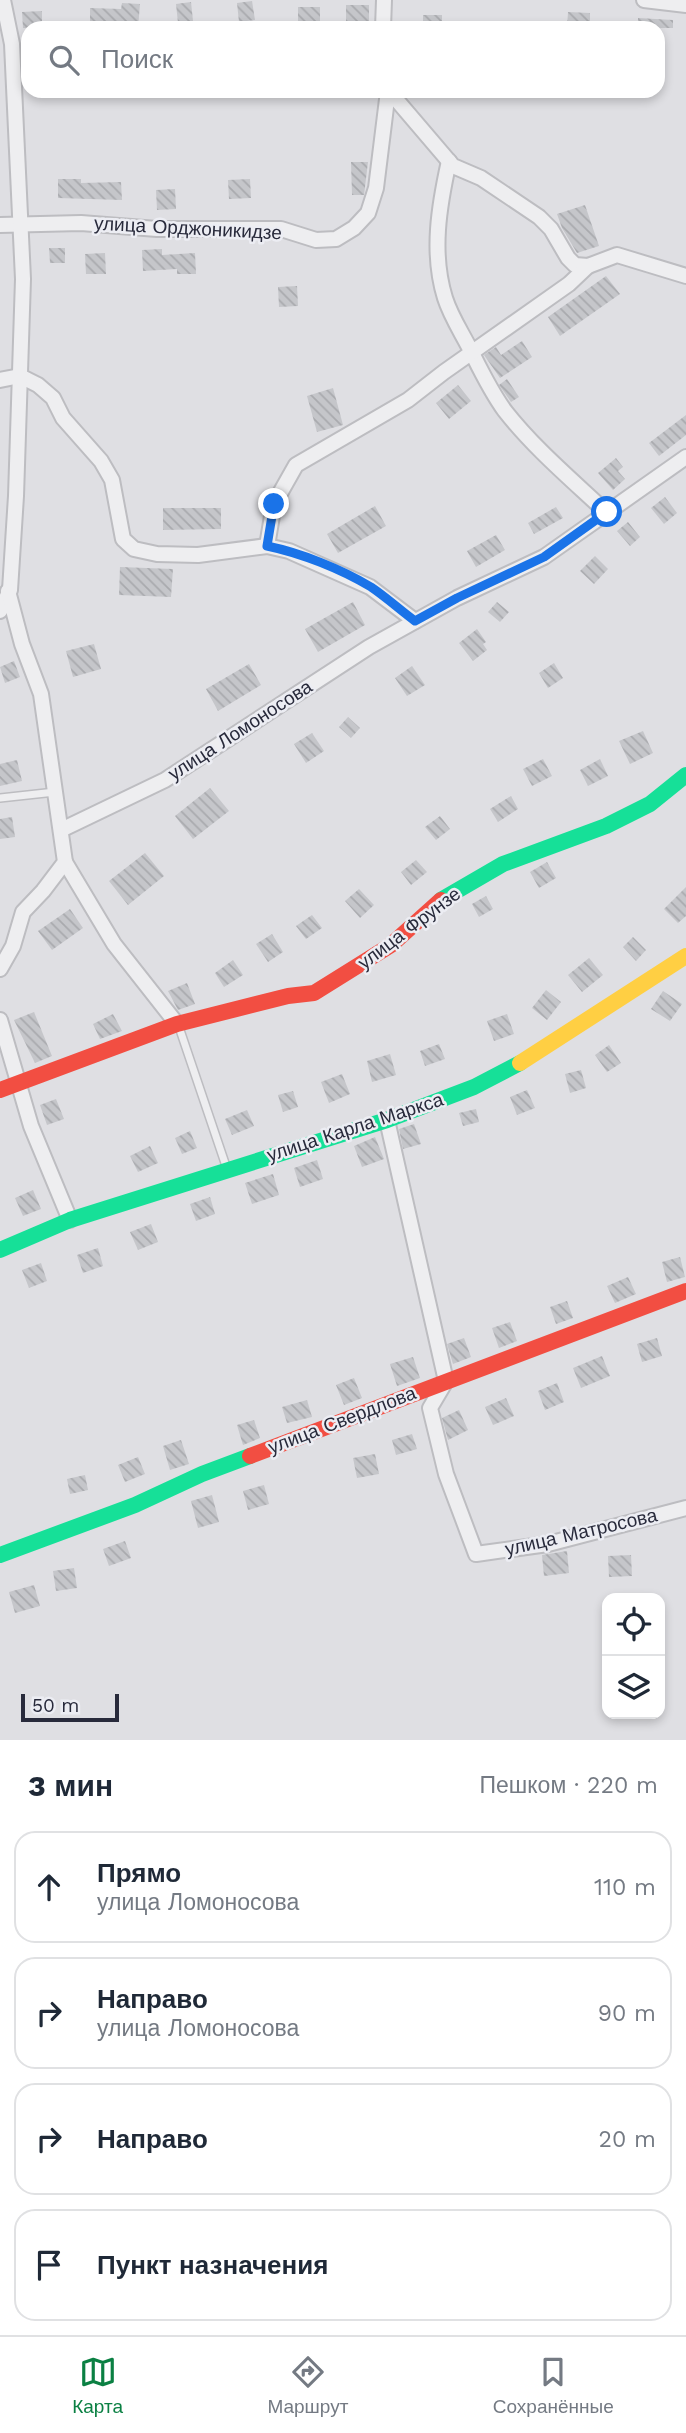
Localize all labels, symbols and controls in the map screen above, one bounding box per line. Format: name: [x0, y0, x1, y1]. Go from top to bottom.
search box: [21, 21, 665, 98]
icon: search: [45, 41, 83, 79]
text: Поиск: [101, 44, 173, 74]
street label: улица Орджоникидзе: [93, 212, 283, 244]
route end: [258, 488, 289, 519]
route start: [591, 496, 622, 527]
street label: улица Ломоносова: [164, 675, 317, 785]
street label: улица Фрунзе: [353, 882, 465, 974]
street label: улица Карла Маркса: [264, 1087, 447, 1166]
street label: улица Свердлова: [265, 1381, 420, 1459]
street label: улица Матросова: [503, 1503, 660, 1561]
map controls: [602, 1593, 665, 1719]
button: locate: [602, 1593, 665, 1656]
button: layers: [602, 1656, 665, 1719]
scale bar: [21, 1691, 119, 1723]
text: 50 m: [32, 1694, 79, 1717]
text: 3 мин: [28, 1768, 113, 1803]
text: Пешком · 220 m: [480, 1772, 658, 1799]
text: Прямо: [97, 1858, 181, 1888]
icon: ahead: [30, 1868, 68, 1906]
text: 110 m: [594, 1874, 656, 1901]
text: улица Ломоносова: [97, 1889, 299, 1916]
text: Направо: [97, 1984, 208, 2014]
icon: right: [30, 1994, 68, 2032]
text: 90 m: [598, 2000, 656, 2027]
text: улица Ломоносова: [97, 2015, 299, 2042]
icon: right: [30, 2120, 68, 2158]
text: Направо: [97, 2124, 208, 2154]
text: 20 m: [599, 2126, 656, 2153]
icon: arrive: [30, 2246, 68, 2284]
text: Пункт назначения: [97, 2250, 328, 2280]
tab: Карта: [72, 2353, 123, 2418]
tab: Маршрут: [267, 2353, 348, 2418]
tab: Сохранённые: [493, 2353, 614, 2418]

